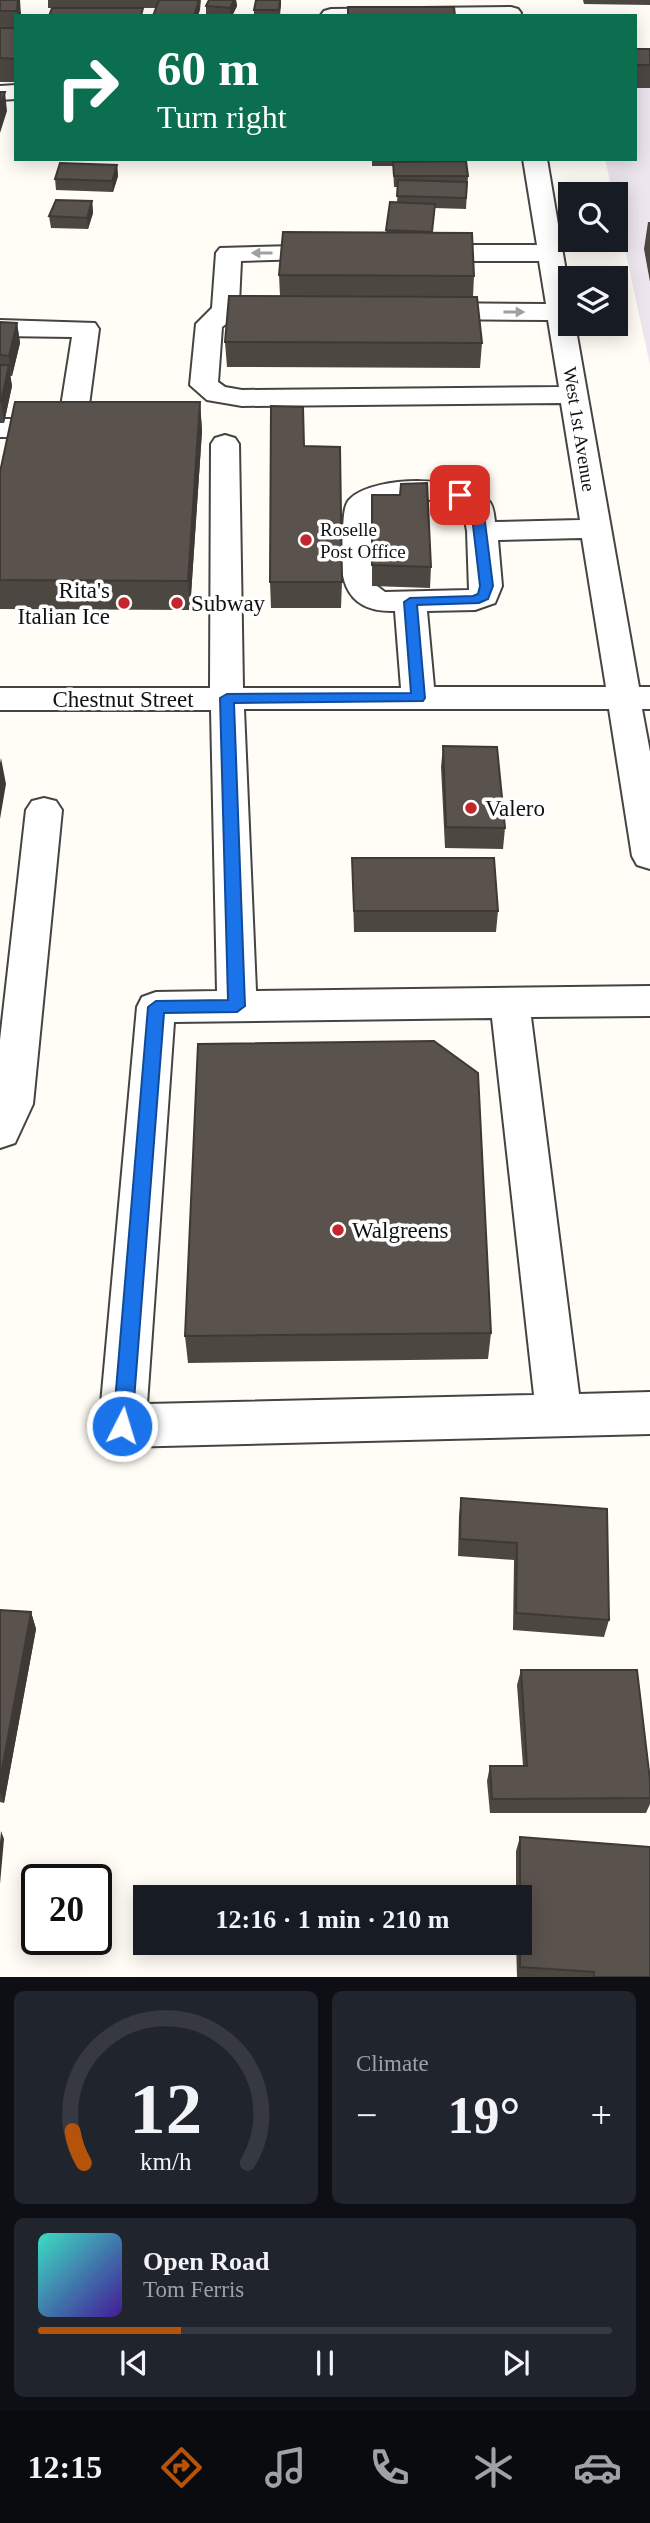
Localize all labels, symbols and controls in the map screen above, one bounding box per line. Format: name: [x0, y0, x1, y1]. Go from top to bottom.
text: 60 m: [157, 41, 259, 96]
icon: right: [42, 42, 133, 133]
text: Turn right: [157, 99, 287, 135]
map controls: [558, 182, 628, 336]
button: search: [558, 182, 628, 252]
one-way arrow: [251, 247, 273, 259]
button: layers: [558, 266, 628, 336]
one-way arrow: [503, 306, 525, 318]
street label: West 1st Avenue: [559, 365, 600, 493]
pin: [430, 465, 490, 525]
icon: arrive: [441, 476, 479, 514]
place label: Roselle Post Office: [320, 519, 406, 562]
marker: Roselle Post Office: [298, 532, 314, 548]
place label: Rita's Italian Ice: [17, 578, 110, 629]
place label: Subway: [191, 591, 266, 616]
marker: Rita's Italian Ice: [116, 595, 132, 611]
marker: Subway: [169, 595, 185, 611]
street label: Chestnut Street: [52, 687, 194, 712]
place label: Valero: [485, 796, 545, 821]
marker: Valero: [463, 800, 479, 816]
place label: Walgreens: [352, 1218, 449, 1243]
marker: Walgreens: [330, 1222, 346, 1238]
position arrow: [85, 1389, 159, 1463]
speed limit sign: 20: [21, 1864, 112, 1955]
text: 12:16 · 1 min · 210 m: [216, 1905, 450, 1934]
text: Climate: [356, 2051, 429, 2076]
text: 12: [130, 2069, 202, 2150]
text: 19°: [448, 2087, 520, 2144]
text: −: [356, 2094, 377, 2136]
text: +: [591, 2094, 612, 2136]
text: km/h: [140, 2148, 192, 2175]
text: Open Road: [143, 2247, 269, 2276]
text: Tom Ferris: [143, 2277, 244, 2302]
icon: previous: [115, 2344, 153, 2382]
icon: pause: [306, 2344, 344, 2382]
icon: next: [497, 2344, 535, 2382]
icon: directions: [157, 2443, 206, 2492]
icon: music: [261, 2443, 310, 2492]
icon: phone: [365, 2443, 414, 2492]
icon: climate: [469, 2443, 518, 2492]
icon: car: [573, 2443, 622, 2492]
text: 12:15: [28, 2449, 102, 2485]

